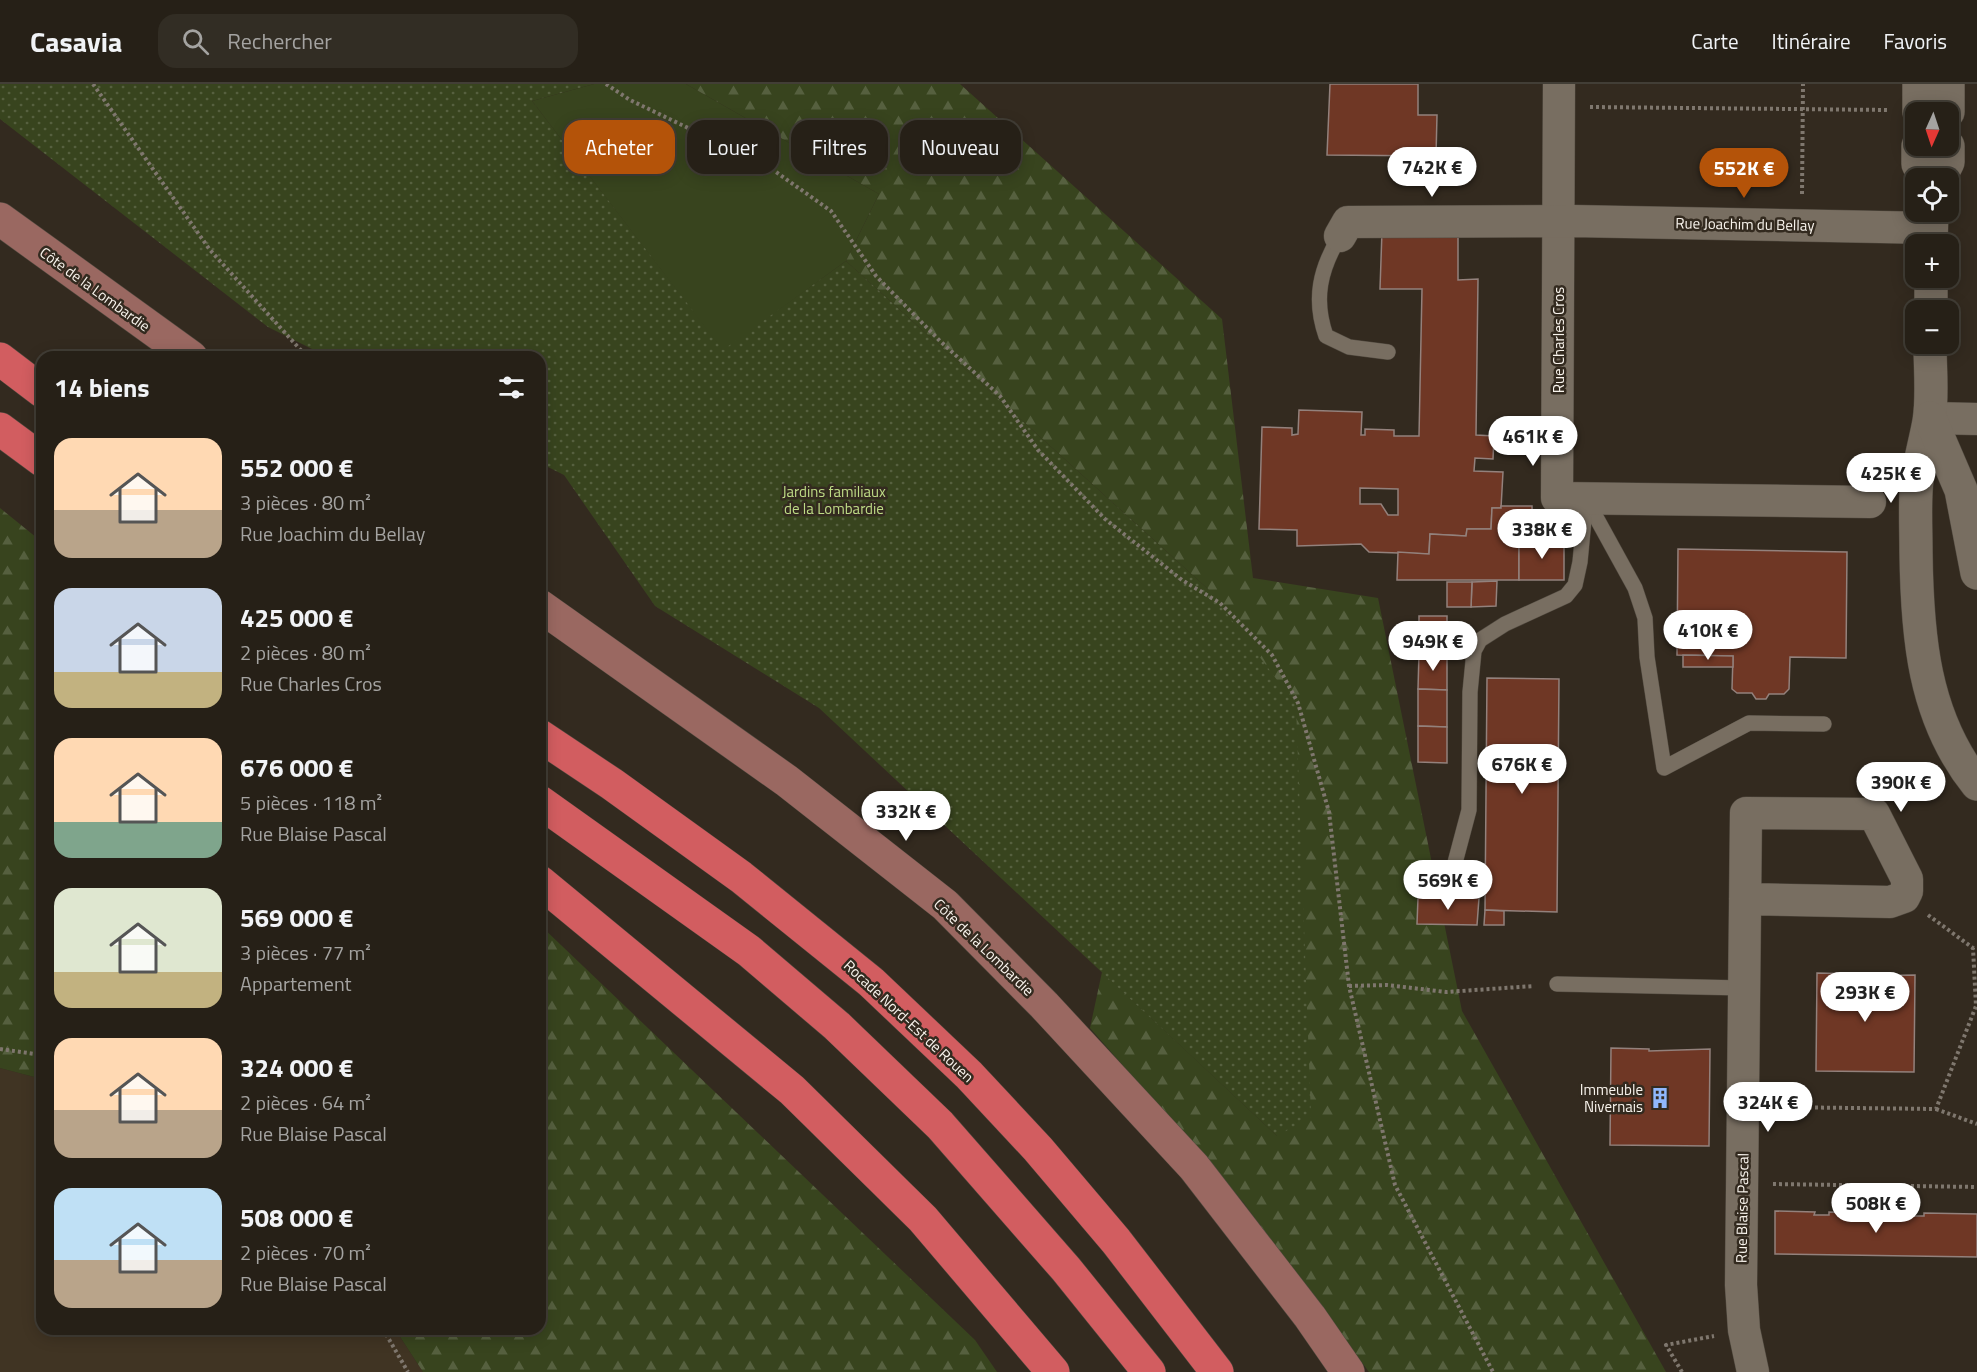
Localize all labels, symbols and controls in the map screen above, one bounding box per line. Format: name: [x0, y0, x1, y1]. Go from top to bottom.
search box: [158, 14, 578, 68]
text: Casavia: [30, 20, 122, 63]
text: Rechercher: [227, 24, 332, 58]
icon: search: [179, 25, 212, 58]
text: Carte: [1691, 25, 1739, 57]
text: Itinéraire: [1772, 25, 1851, 57]
text: Favoris: [1884, 25, 1947, 57]
north arrow: [1905, 102, 1959, 156]
map controls: [1905, 102, 1959, 354]
chip: Acheter: [564, 120, 675, 174]
chip: Louer: [687, 120, 779, 174]
chip: Filtres: [791, 120, 888, 174]
chip: Nouveau: [900, 120, 1021, 174]
pin: 742K €: [1383, 147, 1481, 198]
pin: 552K €: [1695, 148, 1793, 199]
text: 742K €: [1401, 151, 1463, 182]
text: 552K €: [1713, 152, 1775, 183]
button: locate: [1905, 168, 1959, 222]
street label: Rue Joachim du Bellay: [1675, 211, 1815, 237]
button: +: [1905, 234, 1959, 288]
street label: Côte de la Lombardie: [35, 241, 155, 337]
street label: Rue Charles Cros: [1547, 287, 1570, 393]
button: −: [1905, 300, 1959, 354]
text: 14 biens: [54, 368, 150, 407]
icon: filters: [495, 371, 528, 404]
pin: 461K €: [1484, 416, 1582, 467]
text: 461K €: [1502, 420, 1564, 451]
text: 552 000 €: [240, 448, 353, 487]
pin: 425K €: [1842, 453, 1940, 504]
text: 425K €: [1860, 457, 1922, 488]
icon: home: [102, 462, 174, 534]
park label: Jardins familiaux de la Lombardie: [782, 480, 886, 520]
text: 3 pièces · 80 m²: [240, 487, 371, 518]
pin: 338K €: [1493, 509, 1591, 560]
text: 338K €: [1511, 513, 1573, 544]
text: Rue Joachim du Bellay: [240, 518, 425, 549]
text: 425 000 €: [240, 598, 353, 637]
pin: 410K €: [1659, 610, 1757, 661]
icon: home: [102, 612, 174, 684]
text: 410K €: [1677, 614, 1739, 645]
pin: 949K €: [1384, 621, 1482, 672]
text: 949K €: [1402, 625, 1464, 656]
text: 2 pièces · 80 m²: [240, 637, 371, 668]
text: Rue Charles Cros: [240, 668, 382, 699]
pin: 676K €: [1473, 744, 1571, 795]
text: 676 000 €: [240, 748, 353, 787]
text: 676K €: [1491, 748, 1553, 779]
icon: home: [102, 762, 174, 834]
pin: 390K €: [1852, 762, 1950, 813]
text: 390K €: [1870, 766, 1932, 797]
text: 5 pièces · 118 m²: [240, 787, 382, 818]
pin: 332K €: [857, 791, 955, 842]
text: 332K €: [875, 795, 937, 826]
text: Rue Blaise Pascal: [240, 818, 387, 849]
pin: 569K €: [1399, 860, 1497, 911]
text: 569K €: [1417, 864, 1479, 895]
street label: Côte de la Lombardie: [929, 893, 1039, 1001]
text: 569 000 €: [240, 898, 353, 937]
icon: home: [102, 912, 174, 984]
text: 3 pièces · 77 m²: [240, 937, 371, 968]
street label: Rocade Nord-Est de Rouen: [839, 954, 979, 1088]
text: Appartement: [240, 968, 352, 999]
pin: 293K €: [1816, 972, 1914, 1023]
text: 293K €: [1834, 976, 1896, 1007]
text: 324 000 €: [240, 1048, 353, 1087]
icon: home: [102, 1062, 174, 1134]
place label: Immeuble Nivernais: [1580, 1078, 1643, 1118]
pin: 324K €: [1719, 1082, 1817, 1133]
building icon: Immeuble Nivernais: [1648, 1086, 1672, 1110]
text: 324K €: [1737, 1086, 1799, 1117]
text: 2 pièces · 64 m²: [240, 1087, 371, 1118]
text: Rue Blaise Pascal: [240, 1118, 387, 1149]
street label: Rue Blaise Pascal: [1730, 1153, 1754, 1263]
pin: 508K €: [1827, 1183, 1925, 1234]
text: 508K €: [1845, 1187, 1907, 1218]
text: 508 000 €: [240, 1198, 353, 1237]
icon: home: [102, 1212, 174, 1284]
text: 2 pièces · 70 m²: [240, 1237, 371, 1268]
text: Rue Blaise Pascal: [240, 1268, 387, 1299]

